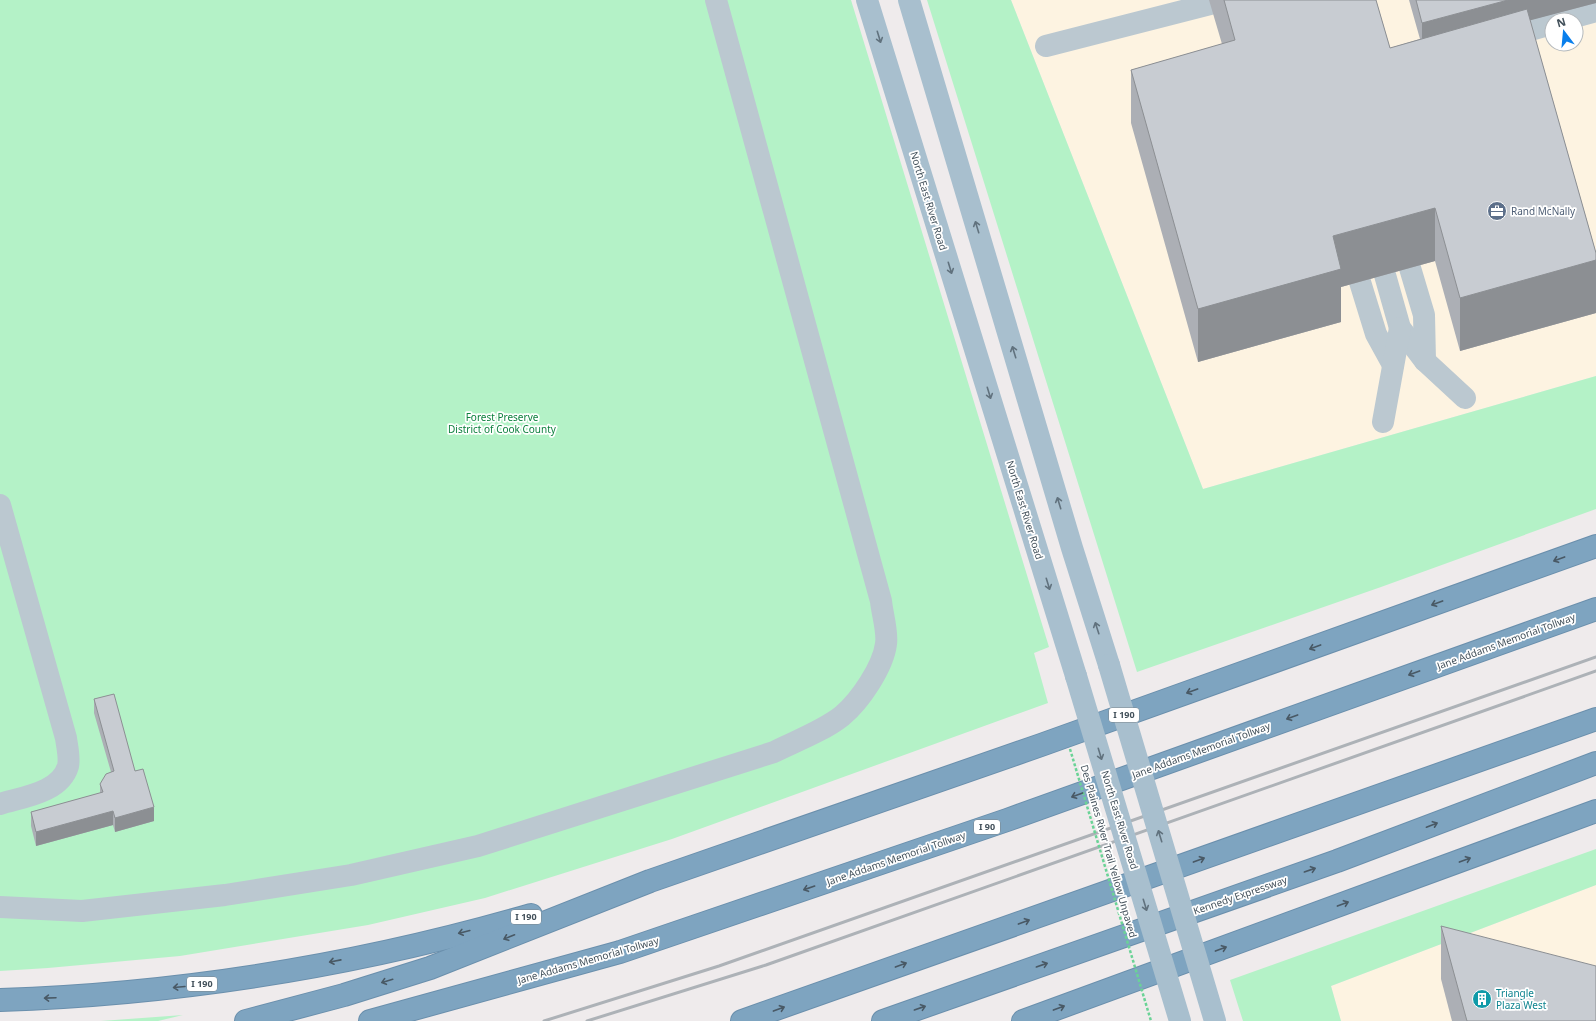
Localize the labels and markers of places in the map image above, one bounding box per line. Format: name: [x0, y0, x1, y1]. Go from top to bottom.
office icon: Rand McNally: [1486, 200, 1508, 222]
place label: Rand McNally: [1511, 204, 1576, 218]
place label: Triangle Plaza West: [1496, 986, 1547, 1012]
building icon: Triangle Plaza West: [1471, 988, 1493, 1010]

